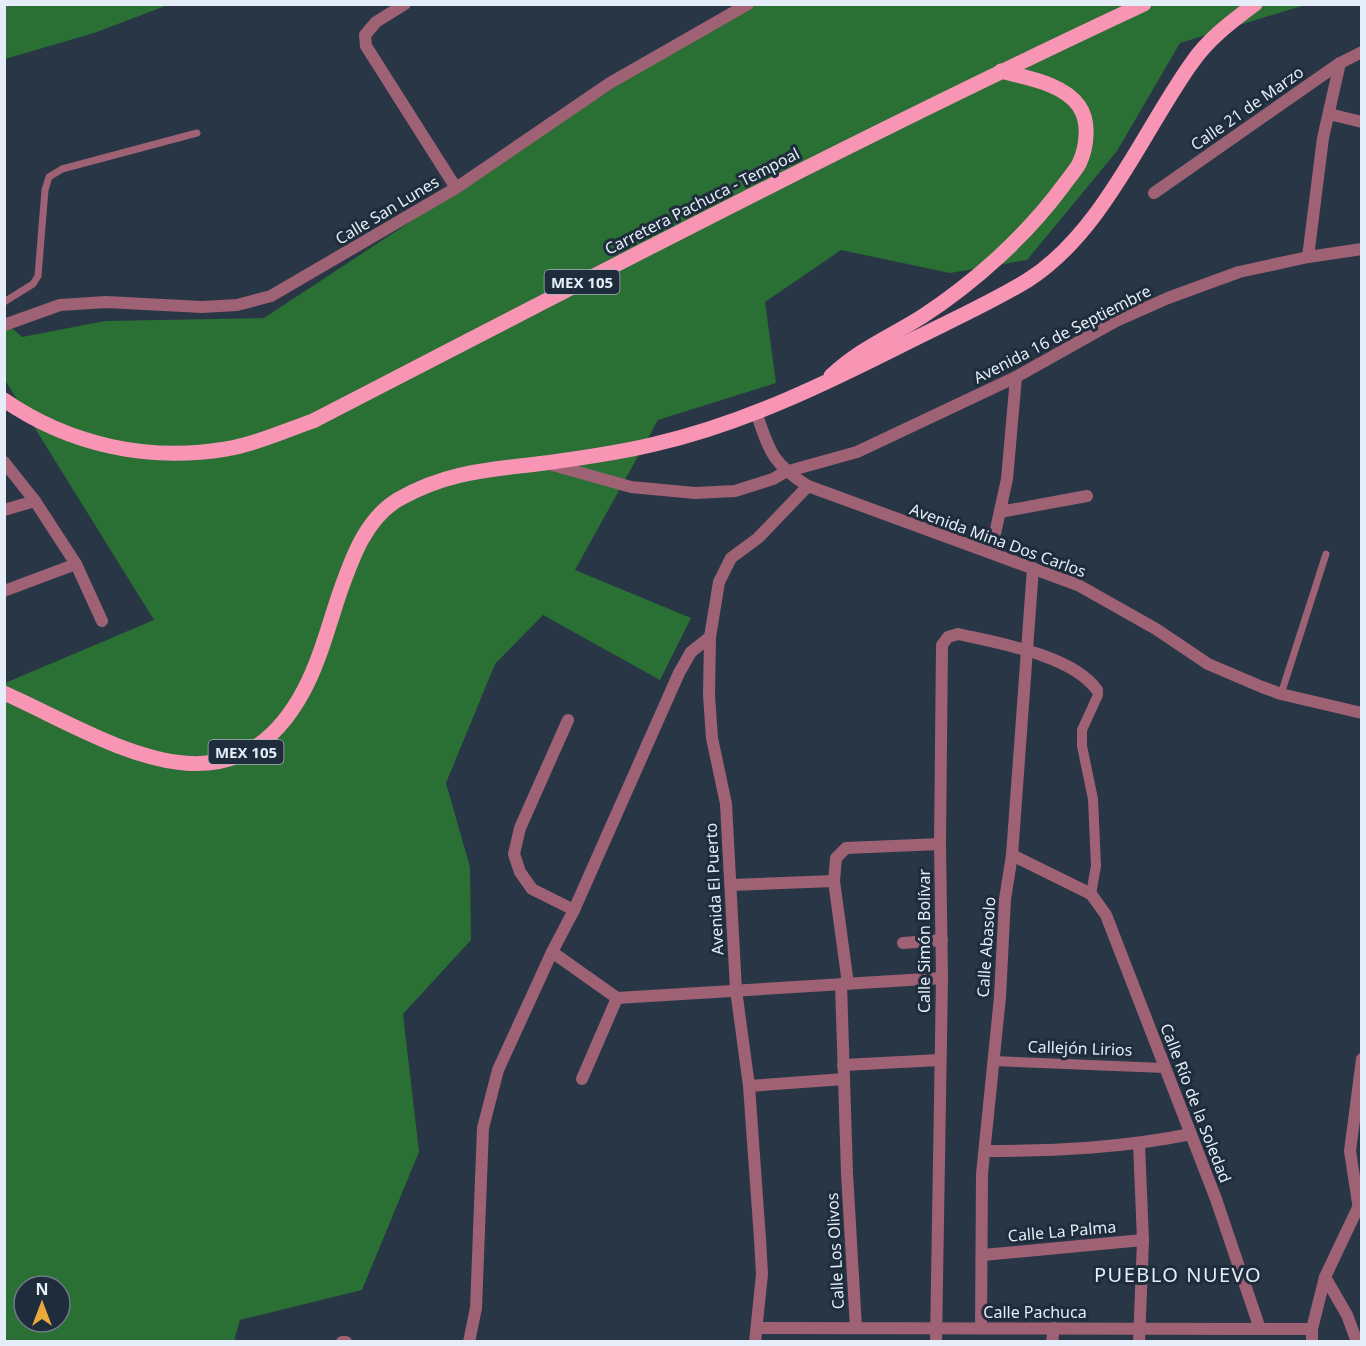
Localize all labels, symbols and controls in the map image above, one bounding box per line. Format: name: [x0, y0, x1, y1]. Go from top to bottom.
street label: Calle 21 de Marzo: [1186, 61, 1308, 155]
street label: Carretera Pachuca - Tempoal: [601, 142, 803, 260]
street label: Calle San Lunes: [331, 170, 443, 250]
road number: MEX 105: [544, 270, 620, 294]
street label: Avenida 16 de Septiembre: [969, 280, 1155, 388]
street label: Avenida Mina Dos Carlos: [907, 498, 1089, 582]
road number: MEX 105: [208, 740, 284, 764]
street label: Avenida El Puerto: [700, 822, 728, 956]
street label: Calle Simón Bolívar: [913, 869, 935, 1013]
street label: Calle Abasolo: [972, 896, 1000, 998]
street label: Calle Río de la Soledad: [1155, 1020, 1237, 1186]
street label: Callejón Lirios: [1027, 1035, 1133, 1061]
street label: Calle Los Olivos: [821, 1192, 849, 1310]
street label: Calle La Palma: [1007, 1215, 1117, 1247]
district label: PUEBLO NUEVO: [1094, 1261, 1262, 1288]
north arrow: [12, 1274, 72, 1334]
text: N: [35, 1278, 49, 1300]
street label: Calle Pachuca: [983, 1301, 1087, 1323]

